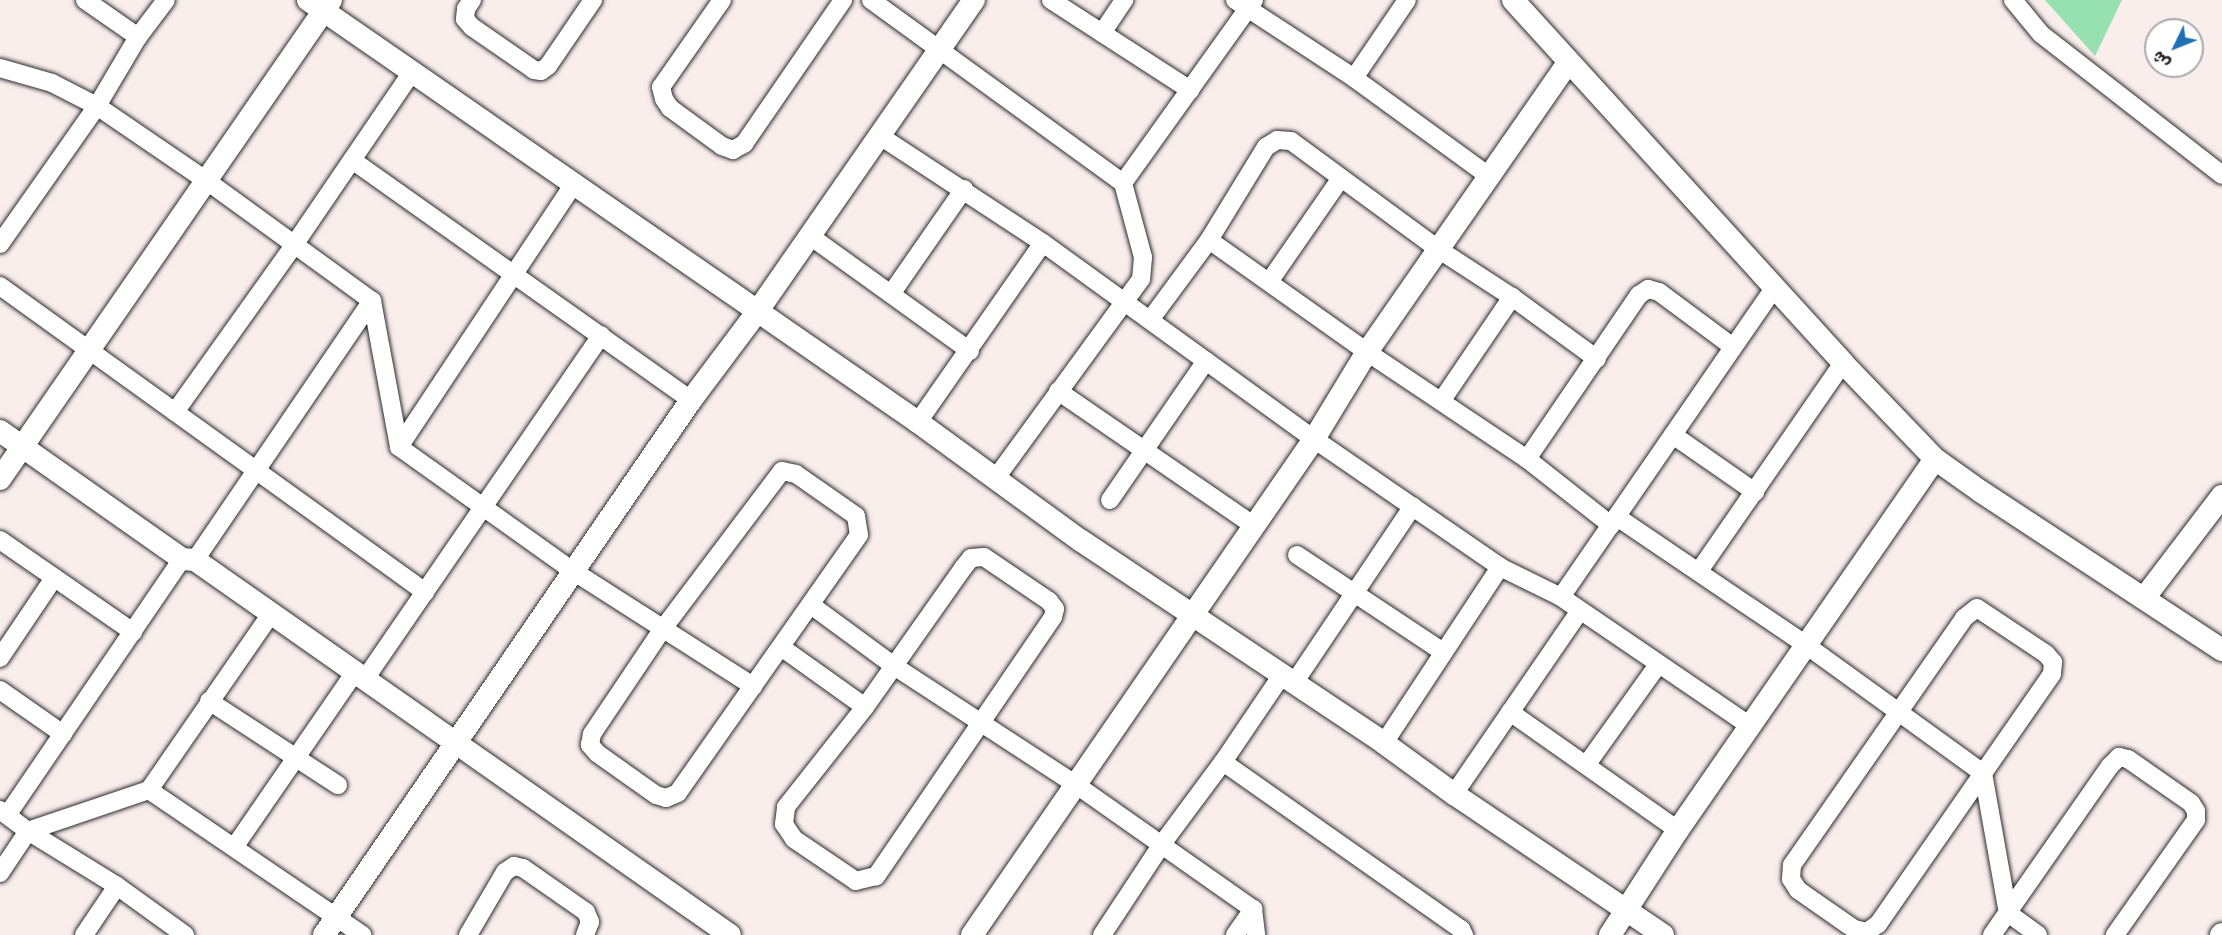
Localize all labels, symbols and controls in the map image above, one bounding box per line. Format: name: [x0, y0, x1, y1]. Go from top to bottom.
north arrow: [2144, 18, 2204, 78]
text: ش: [2147, 44, 2177, 74]

